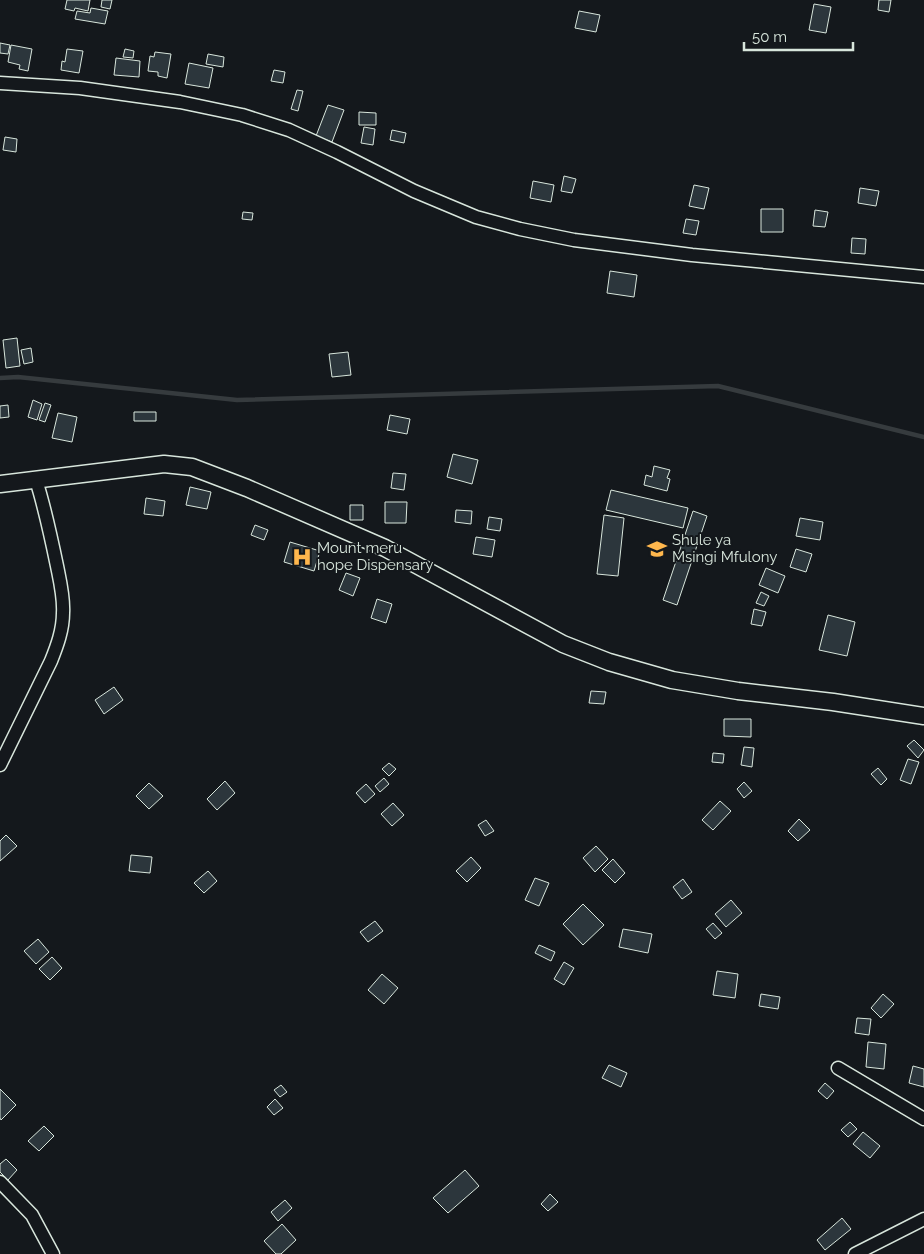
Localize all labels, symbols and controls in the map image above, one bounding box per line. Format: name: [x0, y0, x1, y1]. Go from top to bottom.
scale bar: [744, 20, 853, 52]
text: 50 m: [752, 28, 787, 46]
place label: Shule ya Msingi Mfulony: [672, 531, 777, 566]
school or university icon: Shule ya Msingi Mfulony: [646, 538, 668, 560]
place label: Mount meru hope Dispensary: [317, 539, 433, 574]
hospital icon: Mount meru hope Dispensary: [291, 546, 313, 568]

